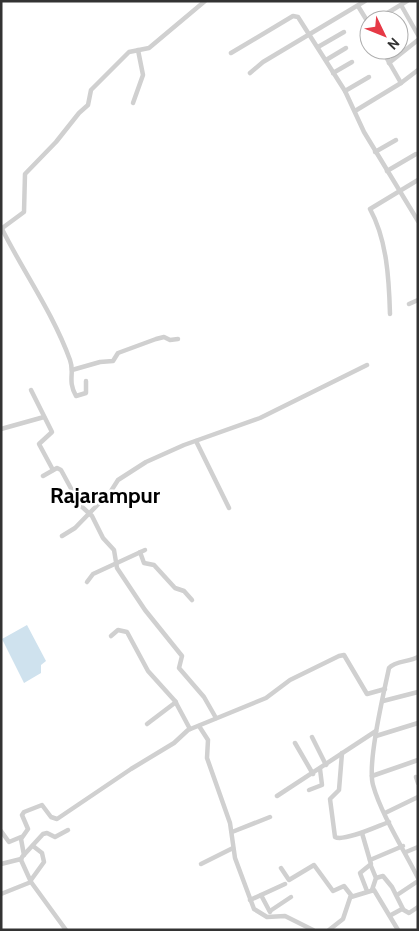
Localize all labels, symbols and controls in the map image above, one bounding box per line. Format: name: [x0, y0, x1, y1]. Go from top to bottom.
north arrow: [359, 10, 409, 60]
text: N: [384, 34, 403, 54]
district label: Rajarampur: [50, 482, 161, 509]

